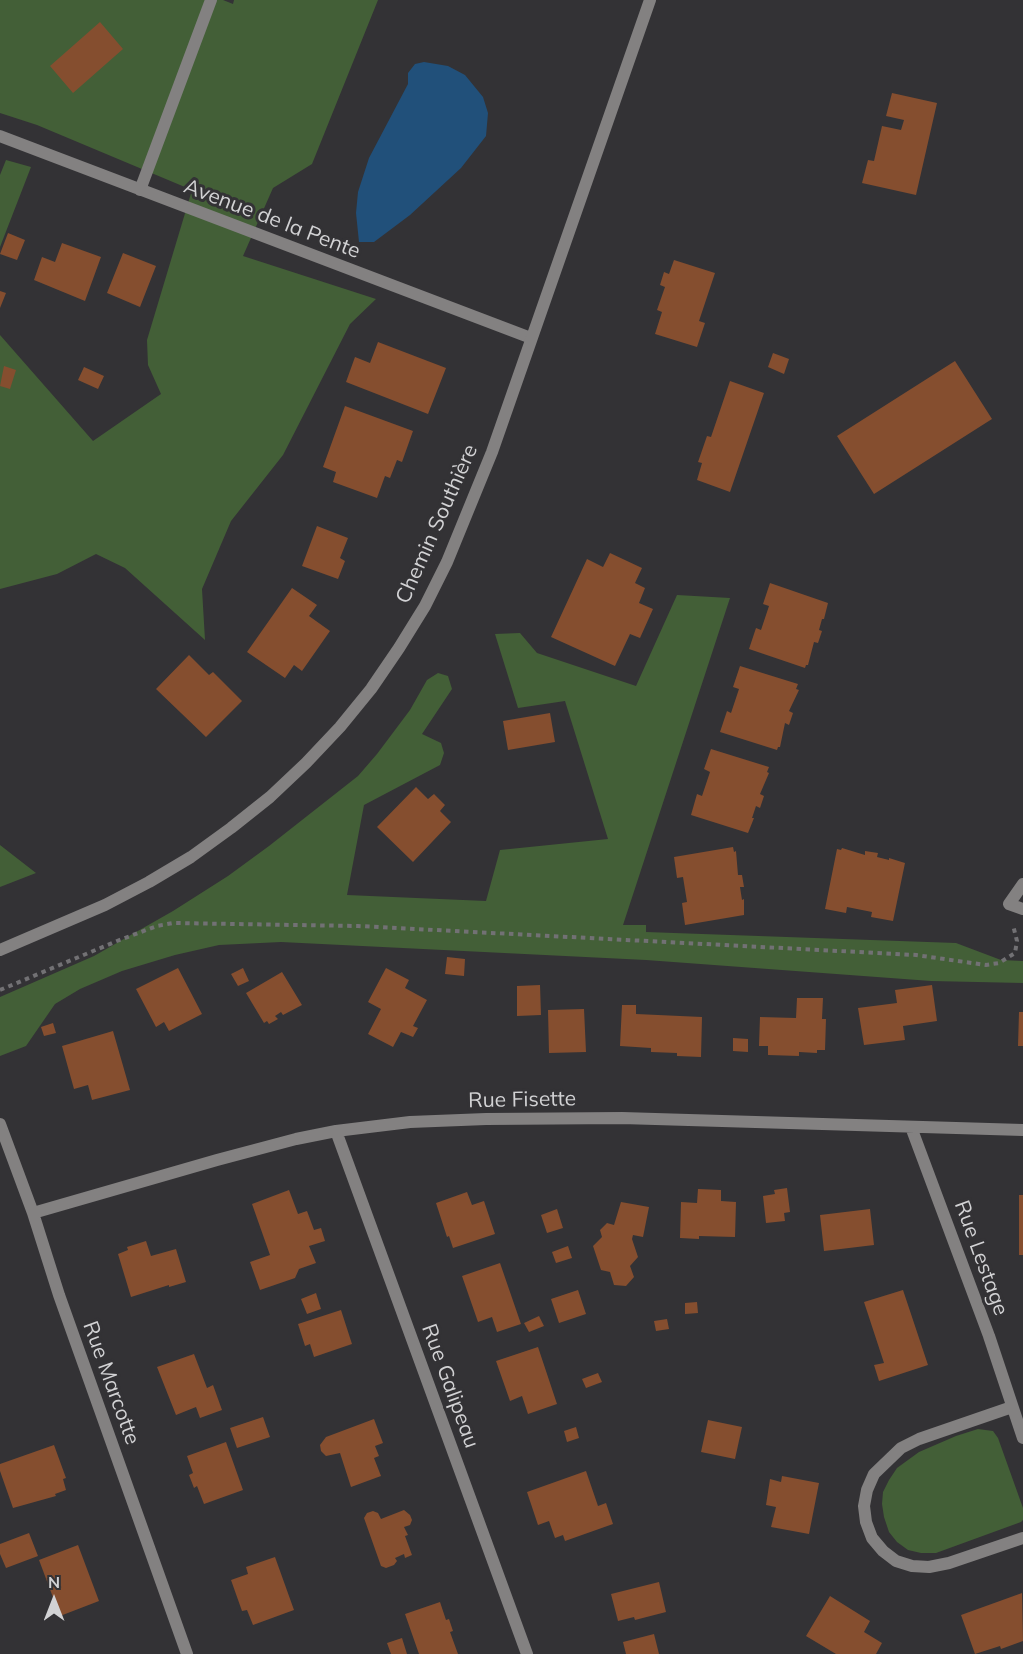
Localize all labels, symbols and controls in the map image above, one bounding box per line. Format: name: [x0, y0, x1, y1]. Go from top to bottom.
street label: Avenue de la Pente: [180, 174, 364, 264]
street label: Chemin Southière: [391, 441, 483, 607]
street label: Rue Fisette: [468, 1086, 576, 1114]
street label: Rue Lestage: [949, 1197, 1013, 1319]
street label: Rue Marcotte: [77, 1318, 145, 1448]
street label: Rue Galipeau: [416, 1320, 484, 1452]
north arrow: [24, 1570, 84, 1630]
text: N: [48, 1572, 60, 1592]

